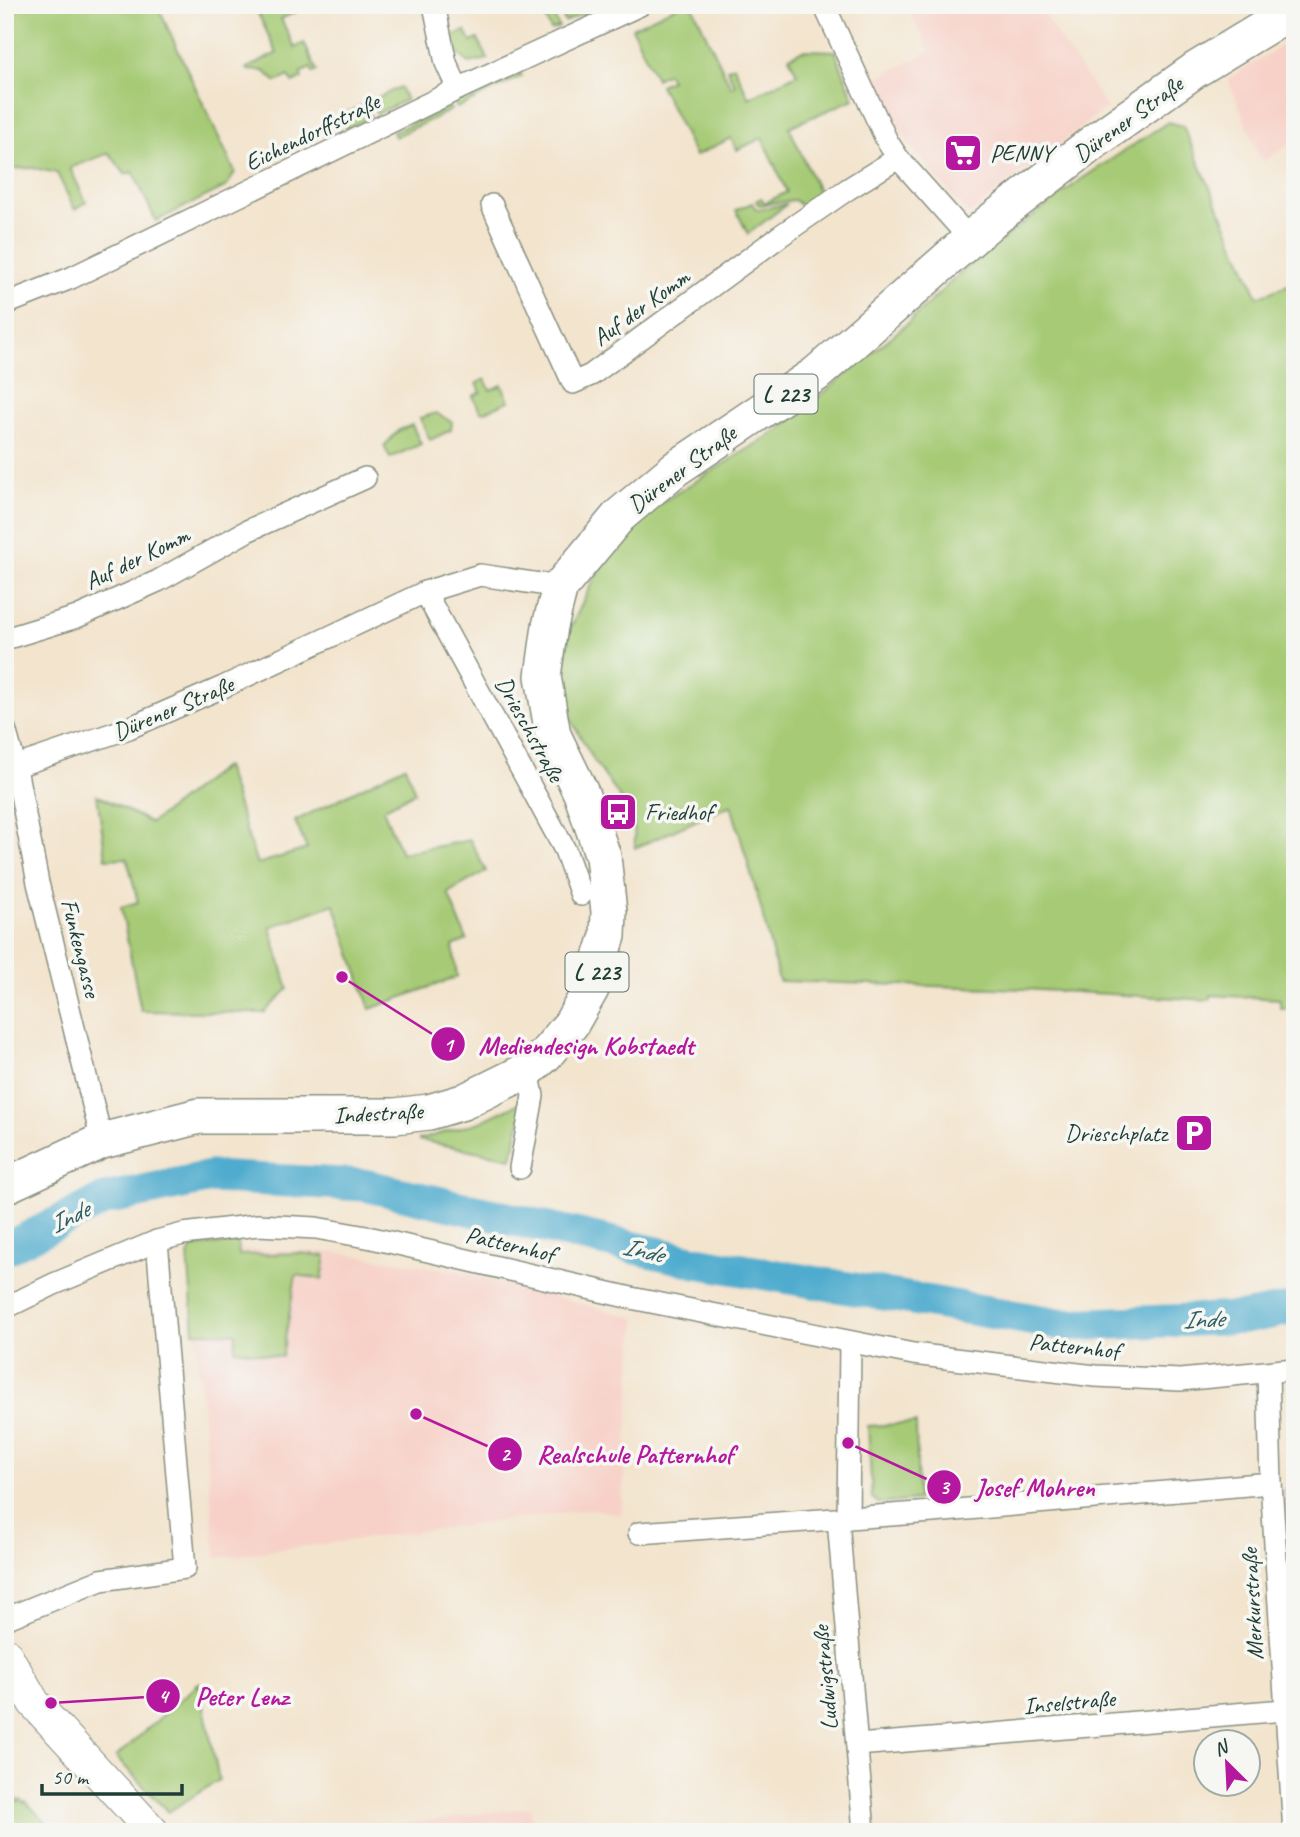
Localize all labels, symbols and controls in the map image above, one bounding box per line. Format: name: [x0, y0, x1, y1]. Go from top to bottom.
street label: Dürener Straße: [1067, 68, 1190, 169]
street label: Eichendorffstraße: [240, 85, 386, 178]
supermarket icon: PENNY: [942, 132, 984, 174]
place label: PENNY: [990, 138, 1058, 168]
street label: Auf der Komm: [586, 261, 697, 352]
road number: L 223: [754, 374, 818, 414]
street label: Dürener Straße: [622, 417, 744, 520]
street label: Auf der Komm: [80, 519, 196, 596]
street label: Dürener Straße: [108, 668, 240, 747]
street label: Drieschstraße: [489, 671, 572, 789]
bus stop icon: Friedhof: [597, 791, 639, 833]
place label: Friedhof: [645, 797, 718, 827]
street label: Funkengasse: [54, 896, 108, 1002]
road number: L 223: [566, 953, 628, 992]
callout: Mediendesign Kobstaedt: [430, 1021, 707, 1068]
text: Mediendesign Kobstaedt: [479, 1029, 697, 1062]
text: 1: [443, 1032, 455, 1058]
street label: Indestraße: [333, 1096, 425, 1130]
parking icon: Drieschplatz: [1173, 1112, 1215, 1154]
place label: Drieschplatz: [1065, 1118, 1169, 1148]
water label: Inde: [43, 1191, 99, 1241]
street label: Patternhof: [463, 1219, 563, 1270]
water label: Inde: [620, 1229, 671, 1272]
water label: Inde: [1182, 1302, 1228, 1336]
street label: Patternhof: [1028, 1326, 1126, 1366]
callout: Realschule Patternhof: [487, 1430, 748, 1477]
text: Realschule Patternhof: [537, 1438, 740, 1471]
text: 2: [500, 1441, 512, 1467]
callout: Josef Mohren: [926, 1463, 1109, 1510]
text: Josef Mohren: [973, 1471, 1096, 1504]
text: 3: [939, 1474, 951, 1500]
street label: Merkurstraße: [1234, 1545, 1270, 1661]
street label: Ludwigstraße: [805, 1622, 845, 1732]
callout: Peter Lenz: [146, 1672, 302, 1719]
text: Peter Lenz: [195, 1680, 291, 1713]
text: 4: [158, 1683, 170, 1709]
street label: Inselstraße: [1022, 1683, 1118, 1721]
north arrow: [1192, 1728, 1262, 1798]
text: N: [1210, 1734, 1234, 1762]
scale bar: [42, 1753, 182, 1797]
text: 50 m: [52, 1764, 90, 1790]

